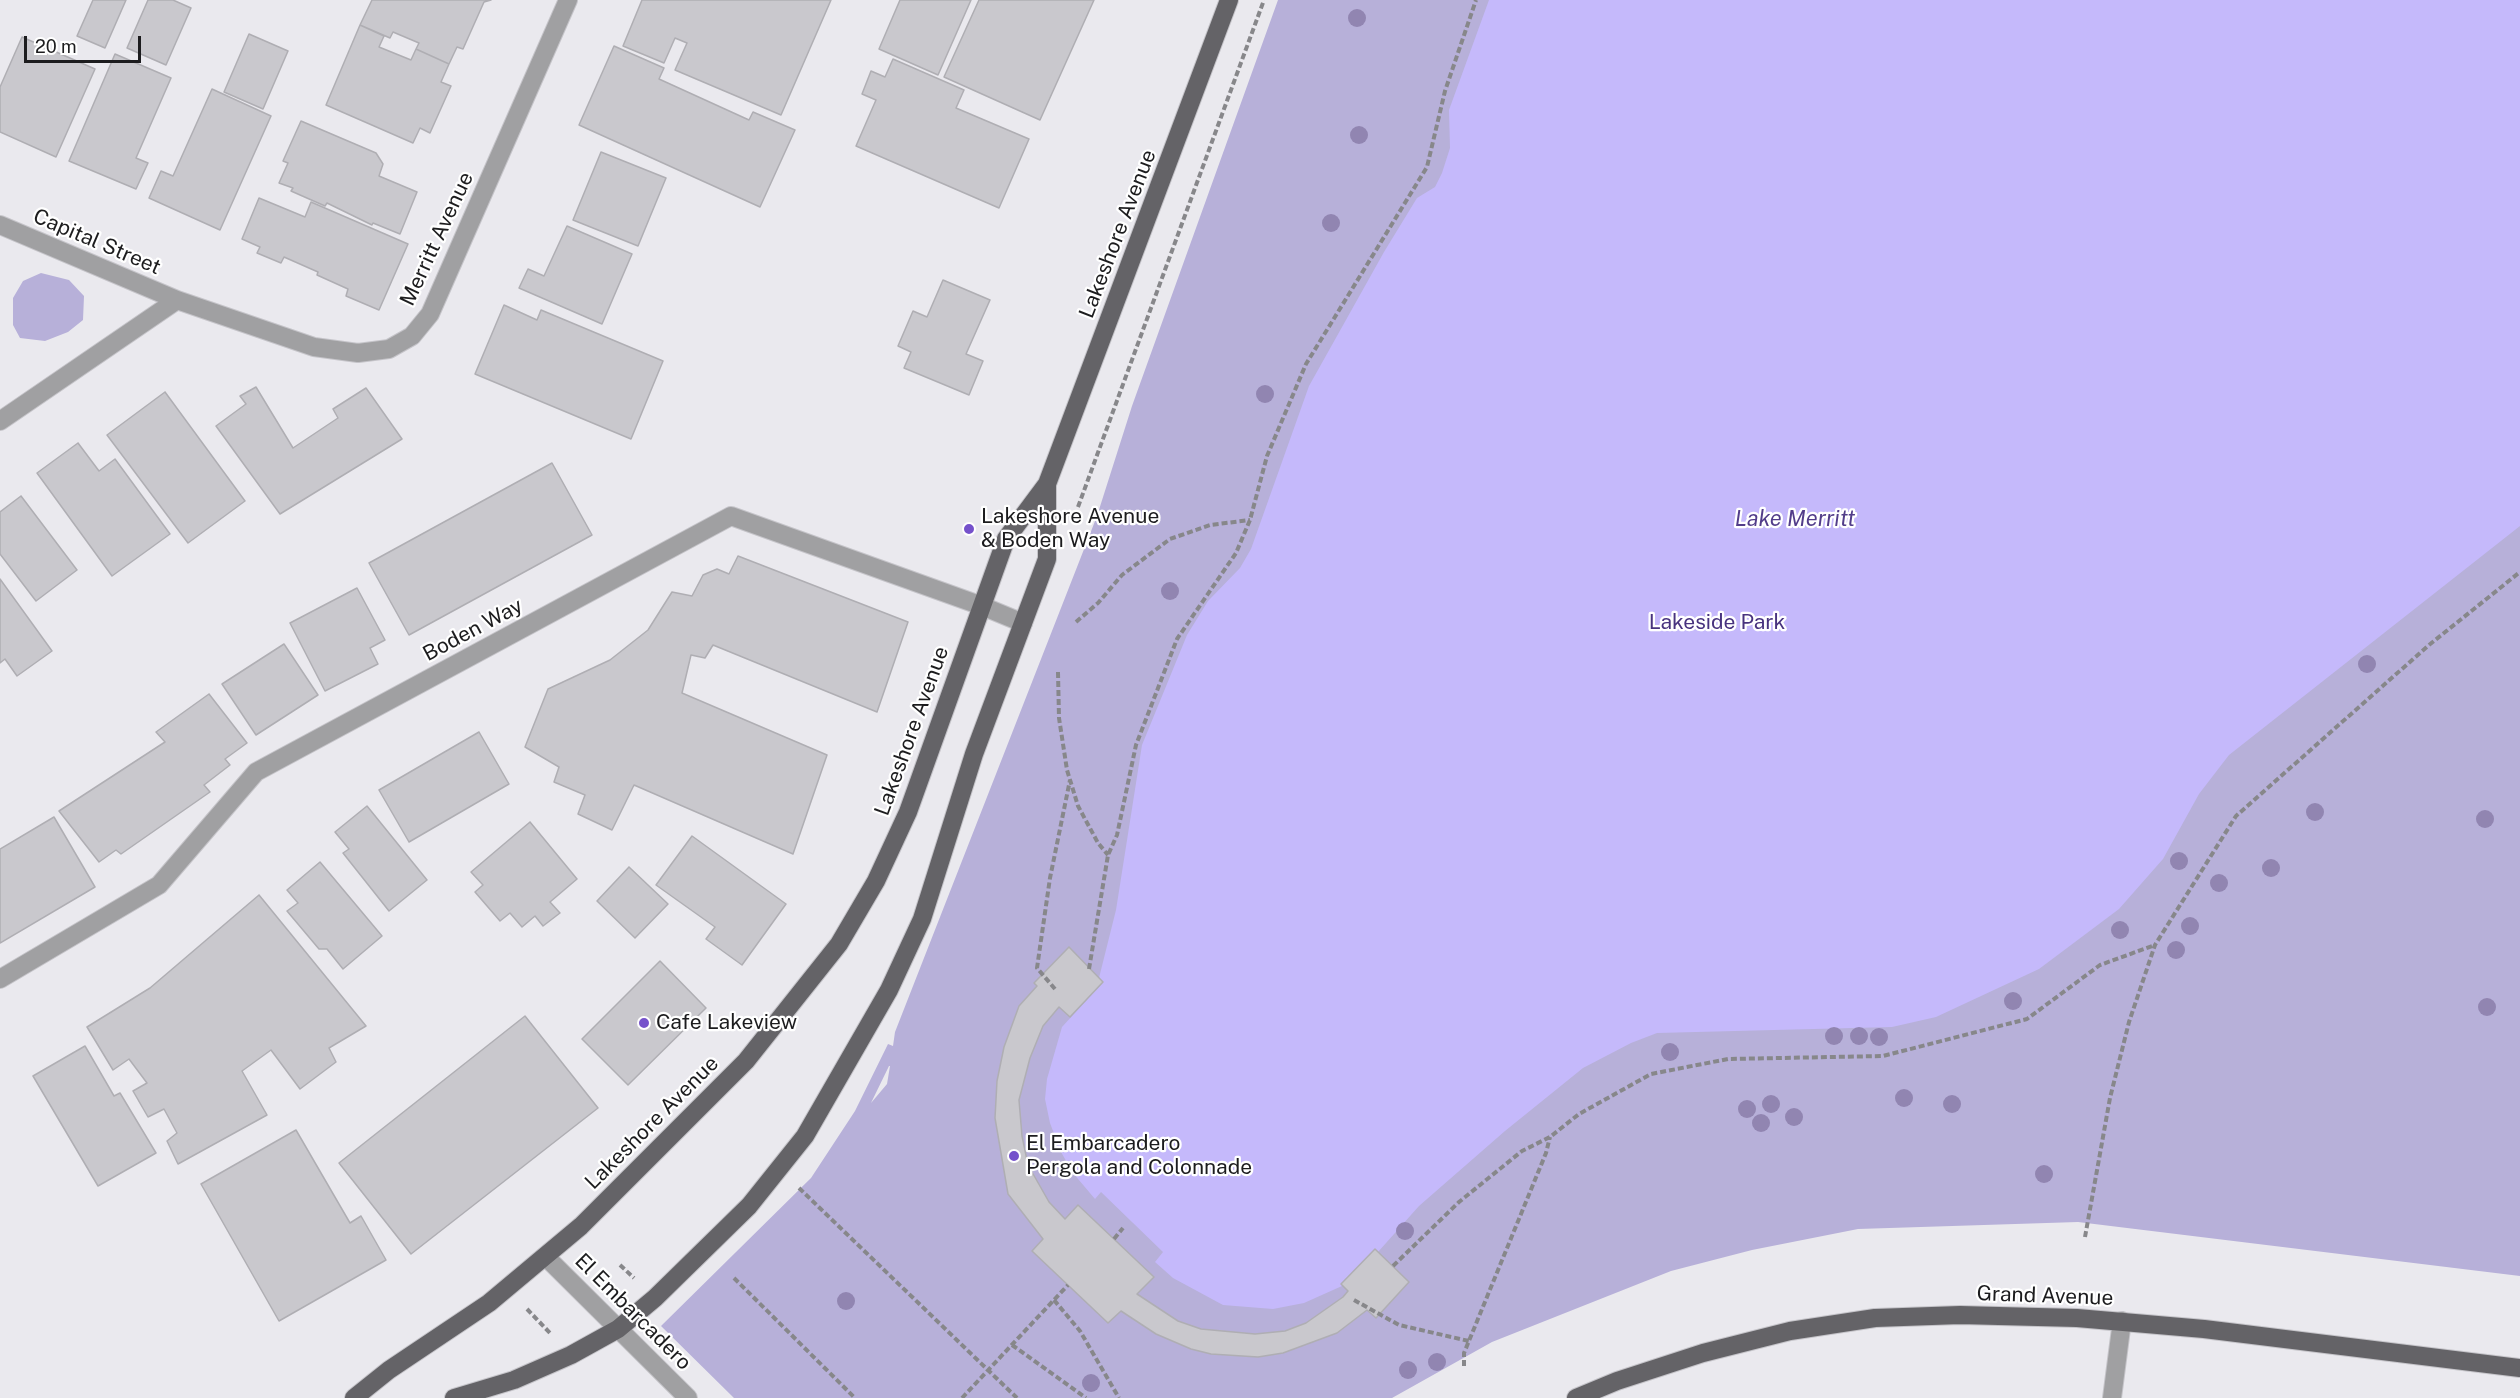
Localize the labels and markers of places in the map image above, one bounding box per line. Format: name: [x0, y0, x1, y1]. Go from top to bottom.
place label: Lakeshore Avenue & Boden Way: [981, 504, 1159, 554]
marker: Lakeshore Avenue & Boden Way: [962, 522, 976, 536]
place label: Cafe Lakeview: [656, 1010, 797, 1036]
marker: Cafe Lakeview: [637, 1016, 651, 1030]
place label: El Embarcadero Pergola and Colonnade: [1026, 1131, 1252, 1181]
marker: El Embarcadero Pergola and Colonnade: [1007, 1149, 1021, 1163]

